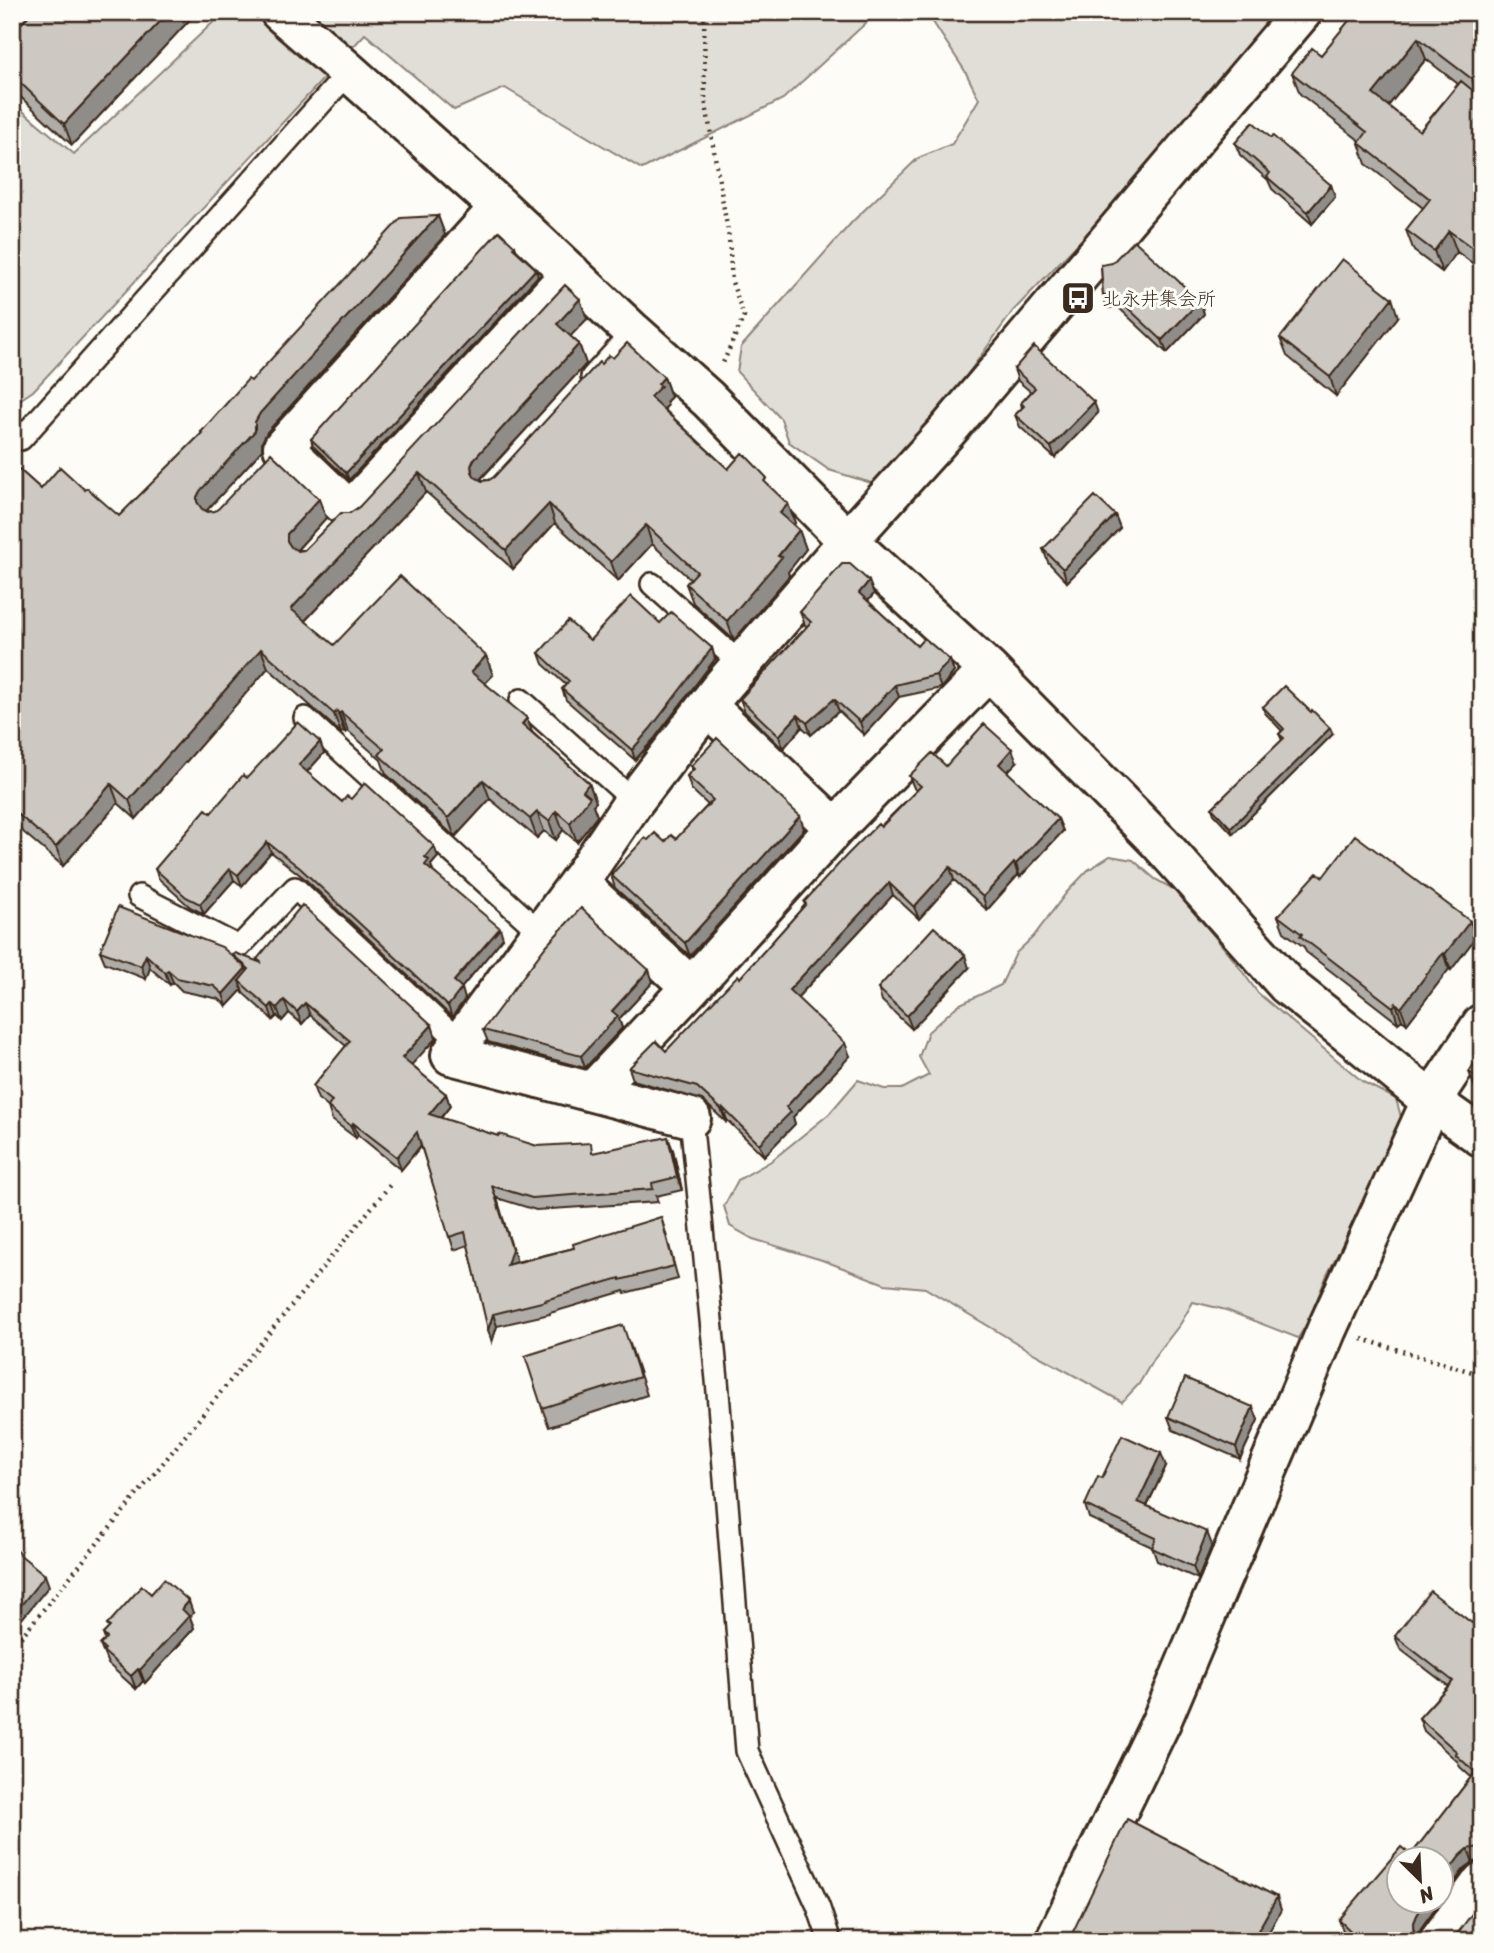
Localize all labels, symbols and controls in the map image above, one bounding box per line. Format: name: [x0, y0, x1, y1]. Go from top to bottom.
bus stop icon: 北永井集会所: [1059, 279, 1097, 317]
place label: 北永井集会所: [1102, 282, 1216, 315]
north arrow: [1386, 1844, 1456, 1914]
text: N: [1413, 1877, 1440, 1913]

